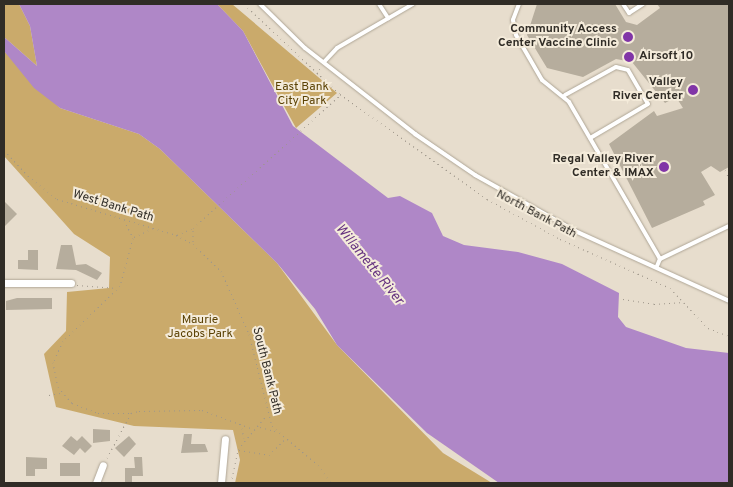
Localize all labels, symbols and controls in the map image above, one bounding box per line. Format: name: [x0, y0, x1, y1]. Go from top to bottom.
place label: Community Access Center Vaccine Clinic: [498, 23, 617, 51]
marker: Community Access Center Vaccine Clinic: [621, 30, 635, 44]
place label: Airsoft 10: [639, 50, 693, 64]
marker: Airsoft 10: [623, 51, 635, 63]
place label: Valley River Center: [612, 76, 683, 104]
park label: East Bank City Park: [275, 81, 329, 109]
marker: Valley River Center: [687, 84, 699, 96]
place label: Regal Valley River Center & IMAX: [552, 153, 654, 181]
marker: Regal Valley River Center & IMAX: [658, 161, 670, 173]
street label: West Bank Path: [71, 188, 155, 226]
street label: North Bank Path: [493, 188, 579, 242]
water label: Willamette River: [331, 221, 407, 309]
park label: Maurie Jacobs Park: [167, 314, 233, 342]
street label: South Bank Path: [248, 326, 284, 416]

